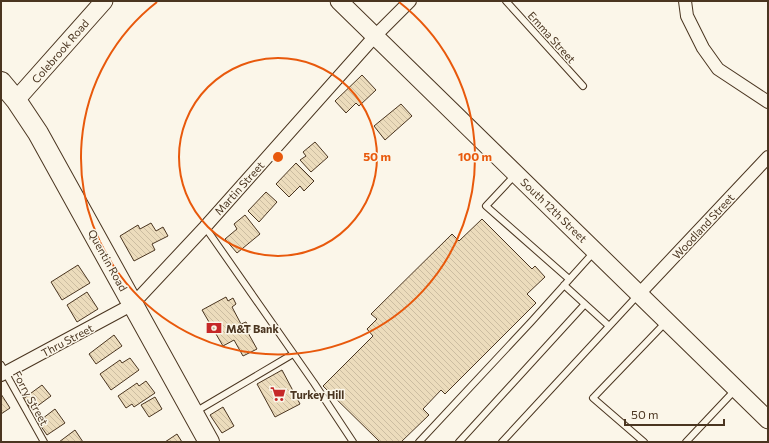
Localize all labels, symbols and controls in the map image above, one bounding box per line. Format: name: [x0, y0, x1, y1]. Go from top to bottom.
street label: Emma Street: [526, 9, 579, 66]
street label: Colebrook Road: [29, 16, 91, 86]
text: 50 m: [363, 149, 391, 163]
text: 100 m: [458, 149, 492, 163]
centre of rings: [271, 150, 285, 164]
street label: Martin Street: [212, 158, 267, 217]
street label: South 12th Street: [518, 175, 590, 245]
street label: Woodland Street: [669, 190, 737, 261]
street label: Quentin Road: [86, 227, 130, 293]
bank icon: M&T Bank: [205, 319, 223, 337]
street label: Thru Street: [39, 321, 96, 359]
place label: M&T Bank: [226, 322, 279, 335]
street label: Forry Street: [11, 368, 52, 428]
supermarket icon: Turkey Hill: [269, 385, 287, 403]
place label: Turkey Hill: [290, 388, 344, 401]
scale bar: [625, 401, 724, 427]
text: 50 m: [631, 407, 659, 421]

